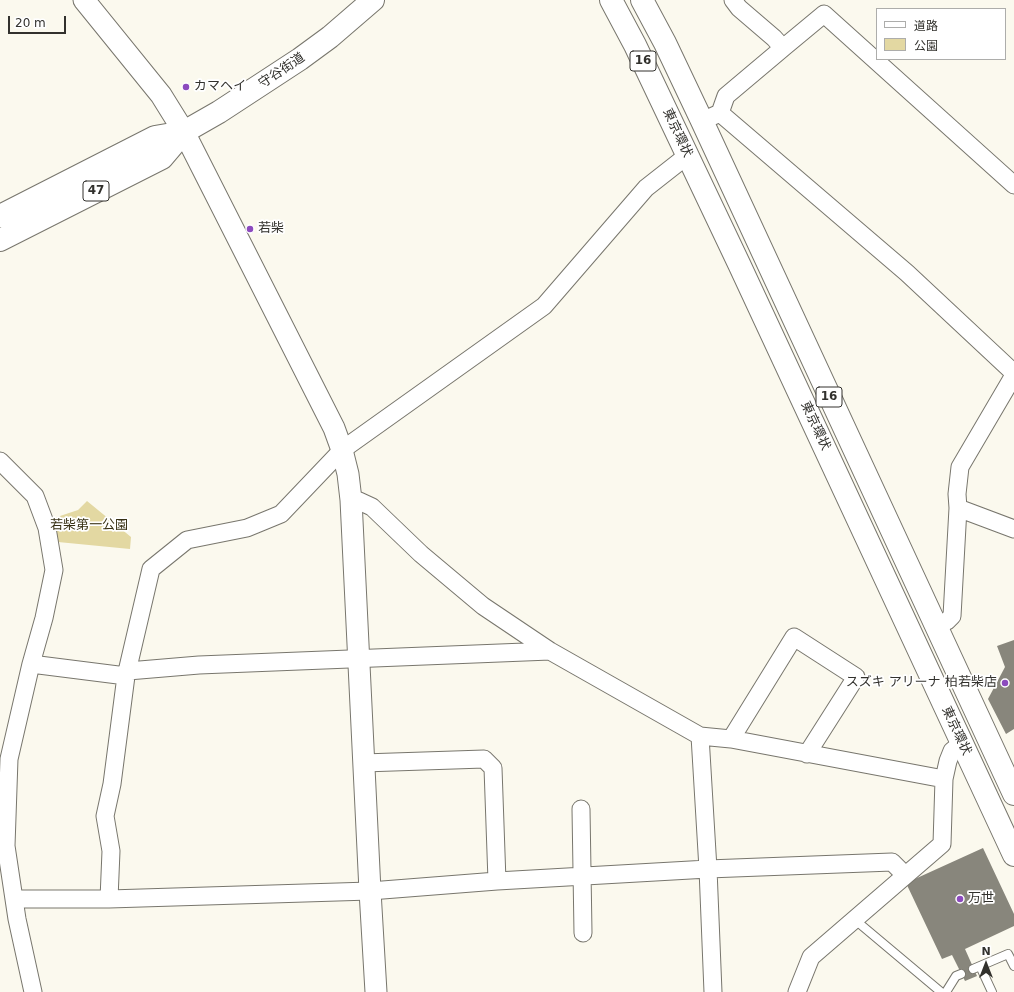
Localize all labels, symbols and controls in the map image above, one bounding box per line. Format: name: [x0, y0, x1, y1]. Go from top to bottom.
scale bar: [10, 8, 68, 34]
legend: [876, 8, 1006, 60]
text: 20 m: [15, 16, 46, 30]
text: 道路: [914, 19, 938, 33]
text: 公園: [914, 39, 938, 53]
street label: 守谷街道: [256, 50, 308, 92]
road number: 16: [630, 51, 656, 71]
place label: カマヘイ: [194, 79, 246, 95]
marker: カマヘイ: [181, 82, 191, 92]
street label: 東京環状: [659, 106, 695, 160]
road number: 47: [83, 181, 109, 201]
place label: 若柴: [258, 221, 284, 237]
marker: 若柴: [245, 224, 255, 234]
road number: 16: [816, 387, 842, 407]
street label: 東京環状: [797, 399, 833, 453]
park label: 若柴第一公園: [50, 518, 128, 534]
place label: スズキ アリーナ 柏若柴店: [846, 675, 997, 691]
marker: スズキ アリーナ 柏若柴店: [1000, 678, 1010, 688]
street label: 東京環状: [938, 704, 974, 758]
place label: 万世: [968, 891, 994, 907]
marker: 万世: [955, 894, 965, 904]
north arrow: [966, 944, 1006, 984]
text: N: [981, 945, 991, 958]

